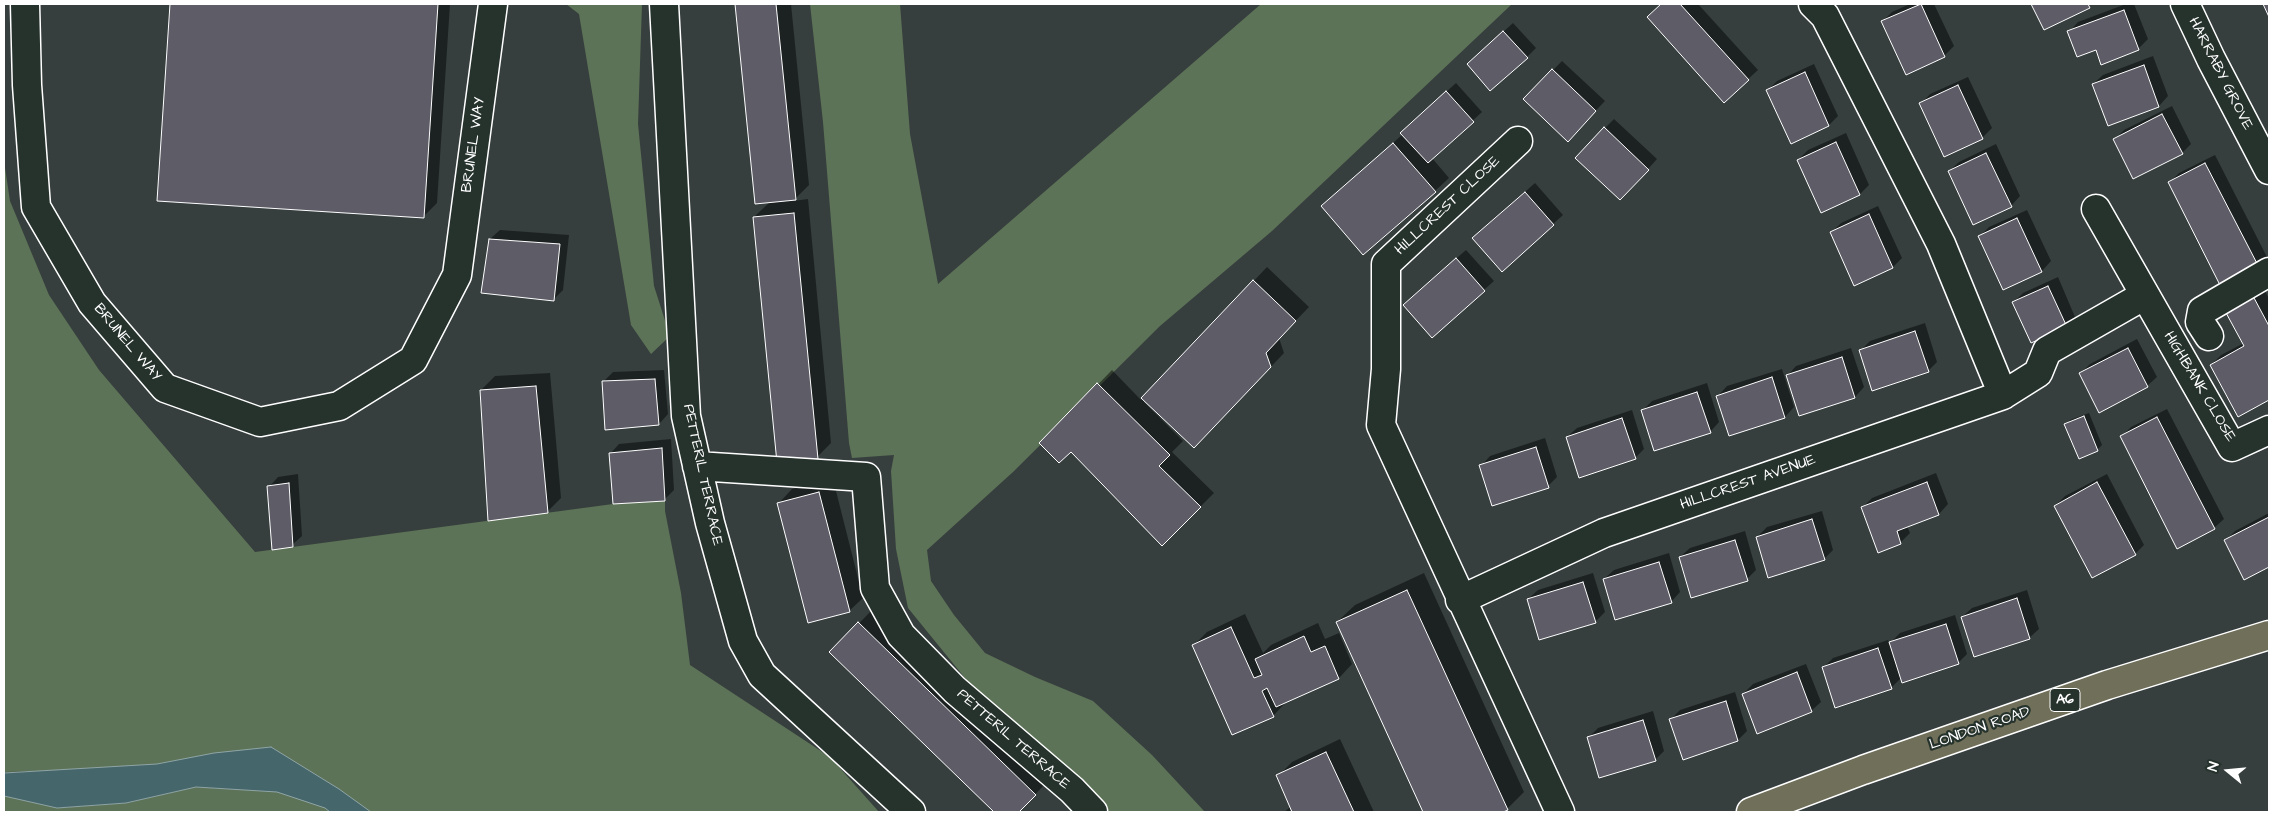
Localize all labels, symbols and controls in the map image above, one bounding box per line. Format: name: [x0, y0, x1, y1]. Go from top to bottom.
street label: HARRABY GROVE: [2184, 15, 2256, 133]
street label: BRUNEL WAY: [458, 96, 490, 194]
street label: HILLCREST CLOSE: [1392, 153, 1504, 259]
street label: BRUNEL WAY: [89, 300, 165, 386]
street label: HIGHBANK CLOSE: [2159, 329, 2239, 445]
street label: PETTERIL TERRACE: [678, 403, 726, 547]
street label: HILLCREST AVENUE: [1678, 451, 1818, 515]
street label: PETTERIL TERRACE: [953, 686, 1073, 794]
road number: A6: [2050, 688, 2080, 712]
street label: LONDON ROAD: [1927, 703, 2033, 755]
north arrow: [2203, 746, 2253, 796]
text: N: [2203, 759, 2225, 774]

